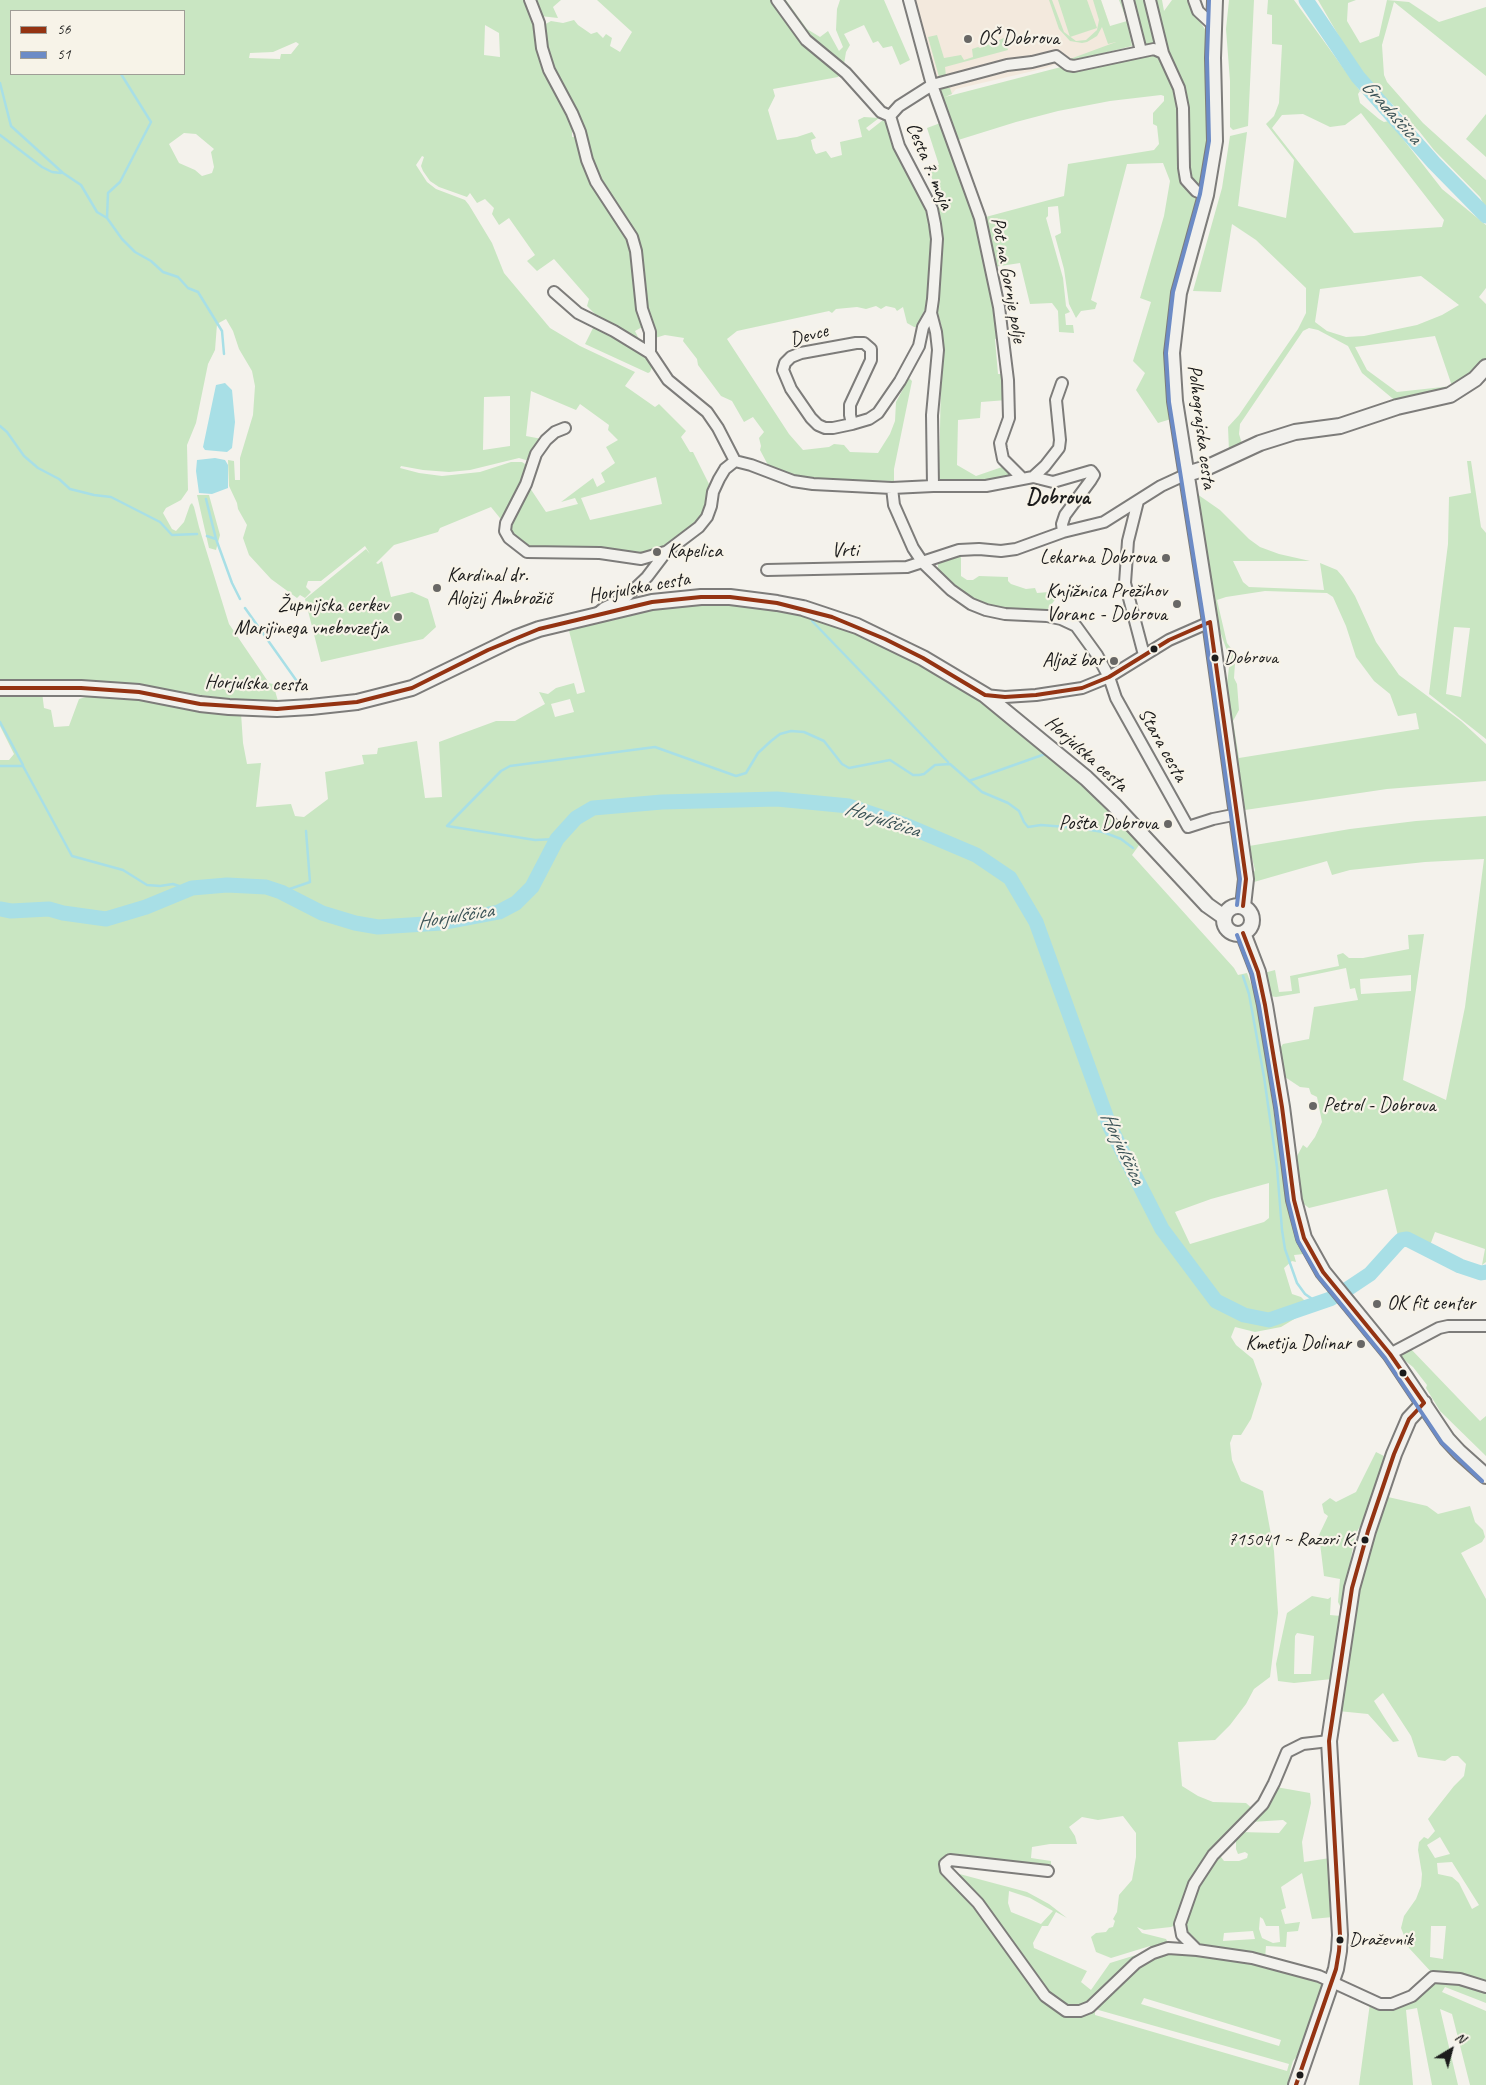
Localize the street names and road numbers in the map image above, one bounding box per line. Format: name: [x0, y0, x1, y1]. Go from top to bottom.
street label: Cesta 7. maja: [900, 119, 958, 213]
street label: Pot na Gornje polje: [985, 215, 1031, 345]
street label: Devce: [787, 319, 831, 353]
street label: Polhograjska cesta: [1181, 364, 1221, 490]
street label: Vrti: [832, 539, 858, 563]
street label: Horjulska cesta: [586, 567, 692, 609]
street label: Horjulska cesta: [204, 670, 308, 698]
street label: Stara cesta: [1132, 704, 1192, 786]
street label: Horjulska cesta: [1040, 711, 1132, 797]

